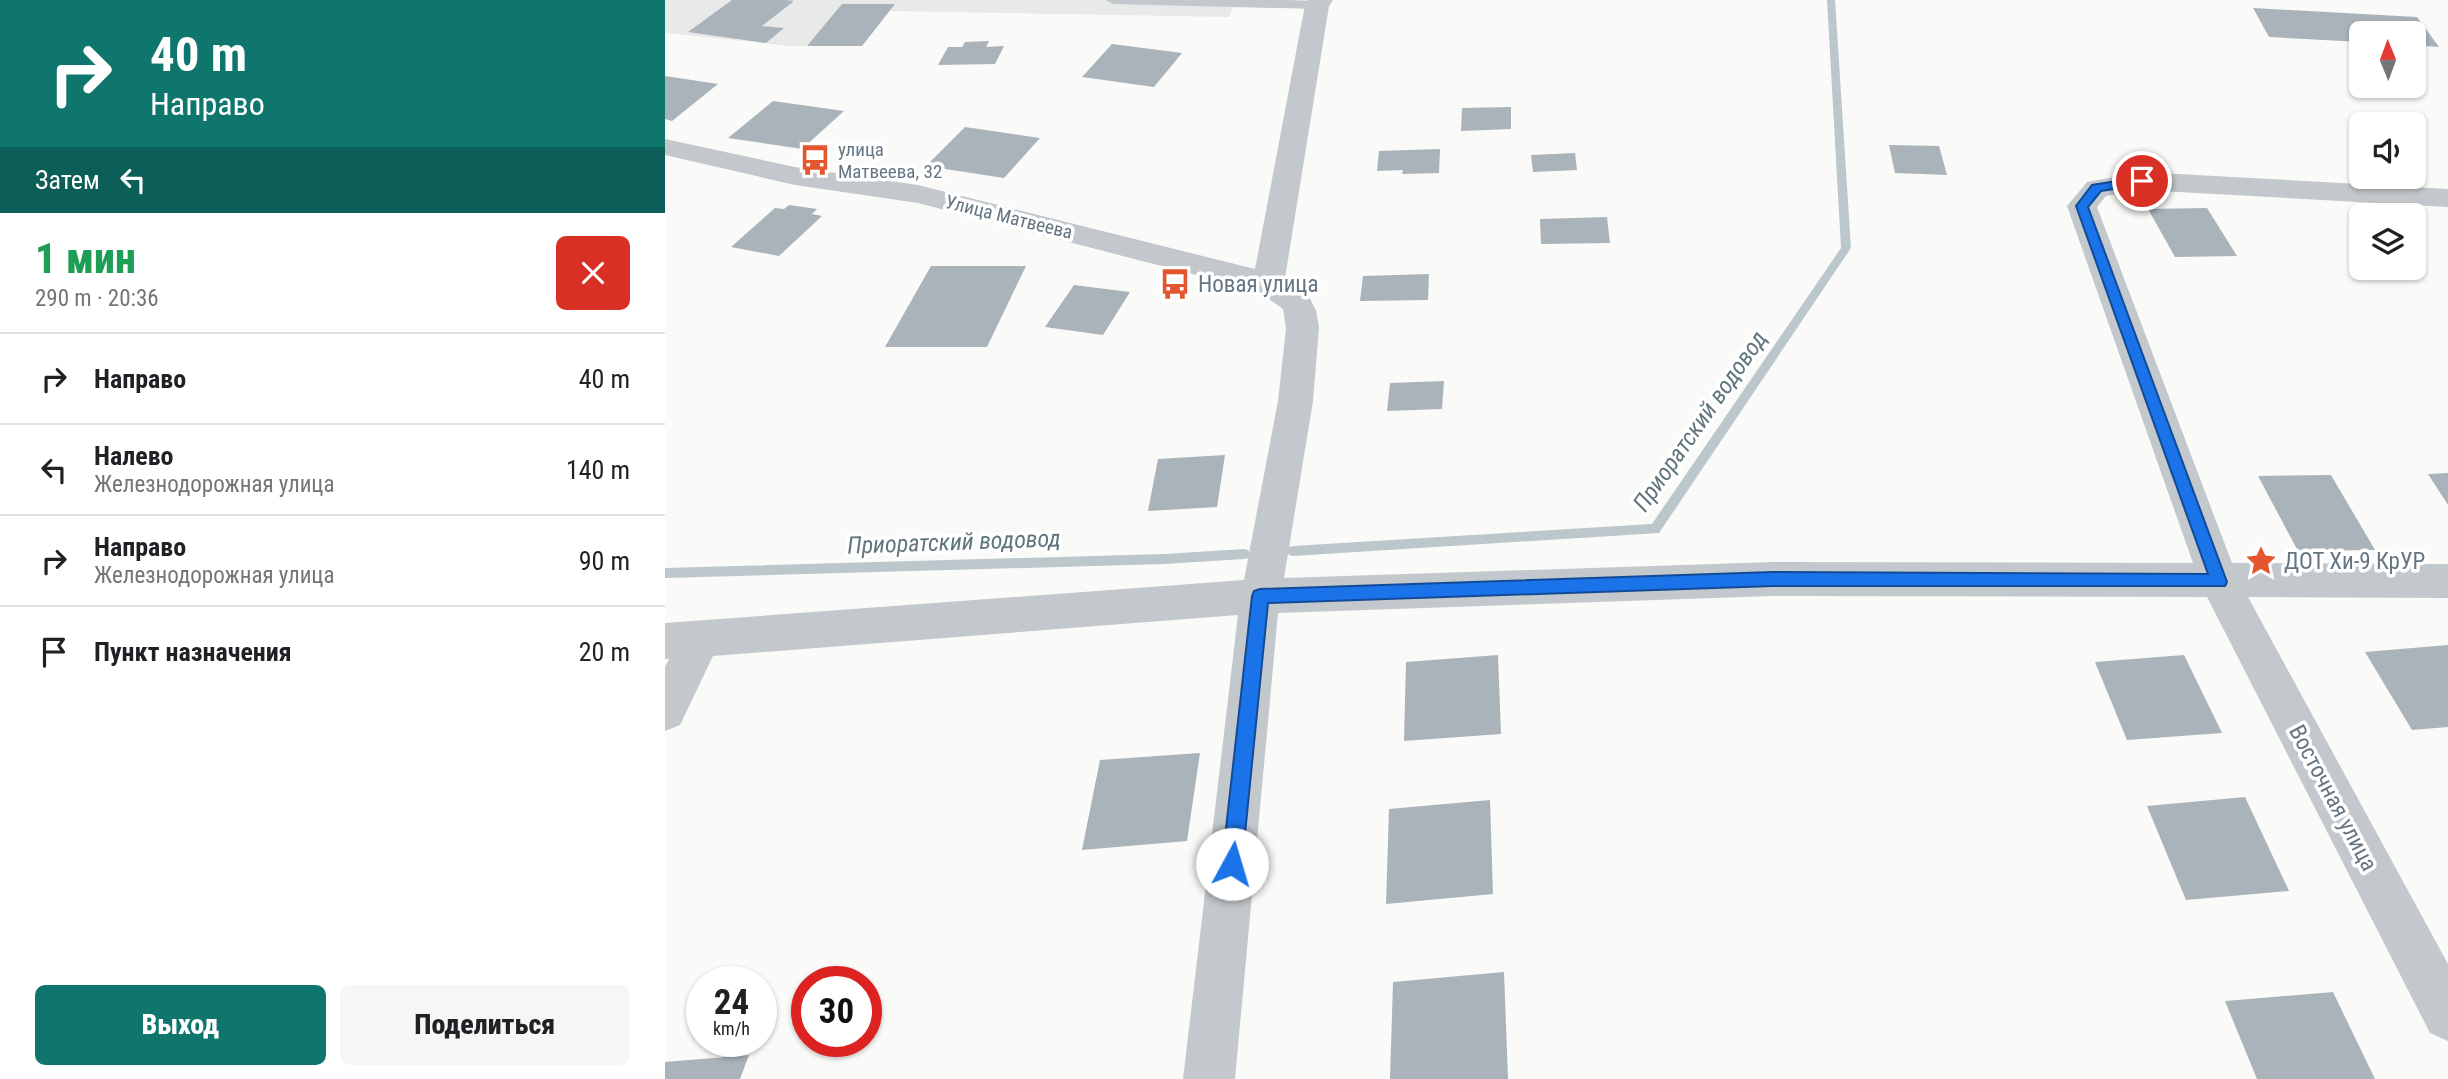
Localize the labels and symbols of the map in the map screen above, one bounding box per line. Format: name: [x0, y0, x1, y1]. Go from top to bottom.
north arrow: [2349, 21, 2425, 98]
place label: улица Матвеева, 32: [838, 138, 942, 183]
bus stop icon: улица Матвеева, 32: [798, 143, 832, 177]
pin: [2112, 151, 2172, 211]
street label: Улица Матвеева: [943, 190, 1075, 244]
bus stop icon: Новая улица: [1158, 267, 1192, 301]
place label: Новая улица: [1198, 271, 1318, 298]
water label: Приоратский водовод: [1627, 325, 1773, 517]
water label: Приоратский водовод: [847, 524, 1061, 560]
place icon: ДОТ Хи-9 КрУР: [2244, 544, 2278, 578]
place label: ДОТ Хи-9 КрУР: [2284, 548, 2425, 575]
street label: Восточная улица: [2283, 720, 2383, 876]
position arrow: [1195, 827, 1269, 901]
speed limit sign: 30: [791, 966, 882, 1057]

